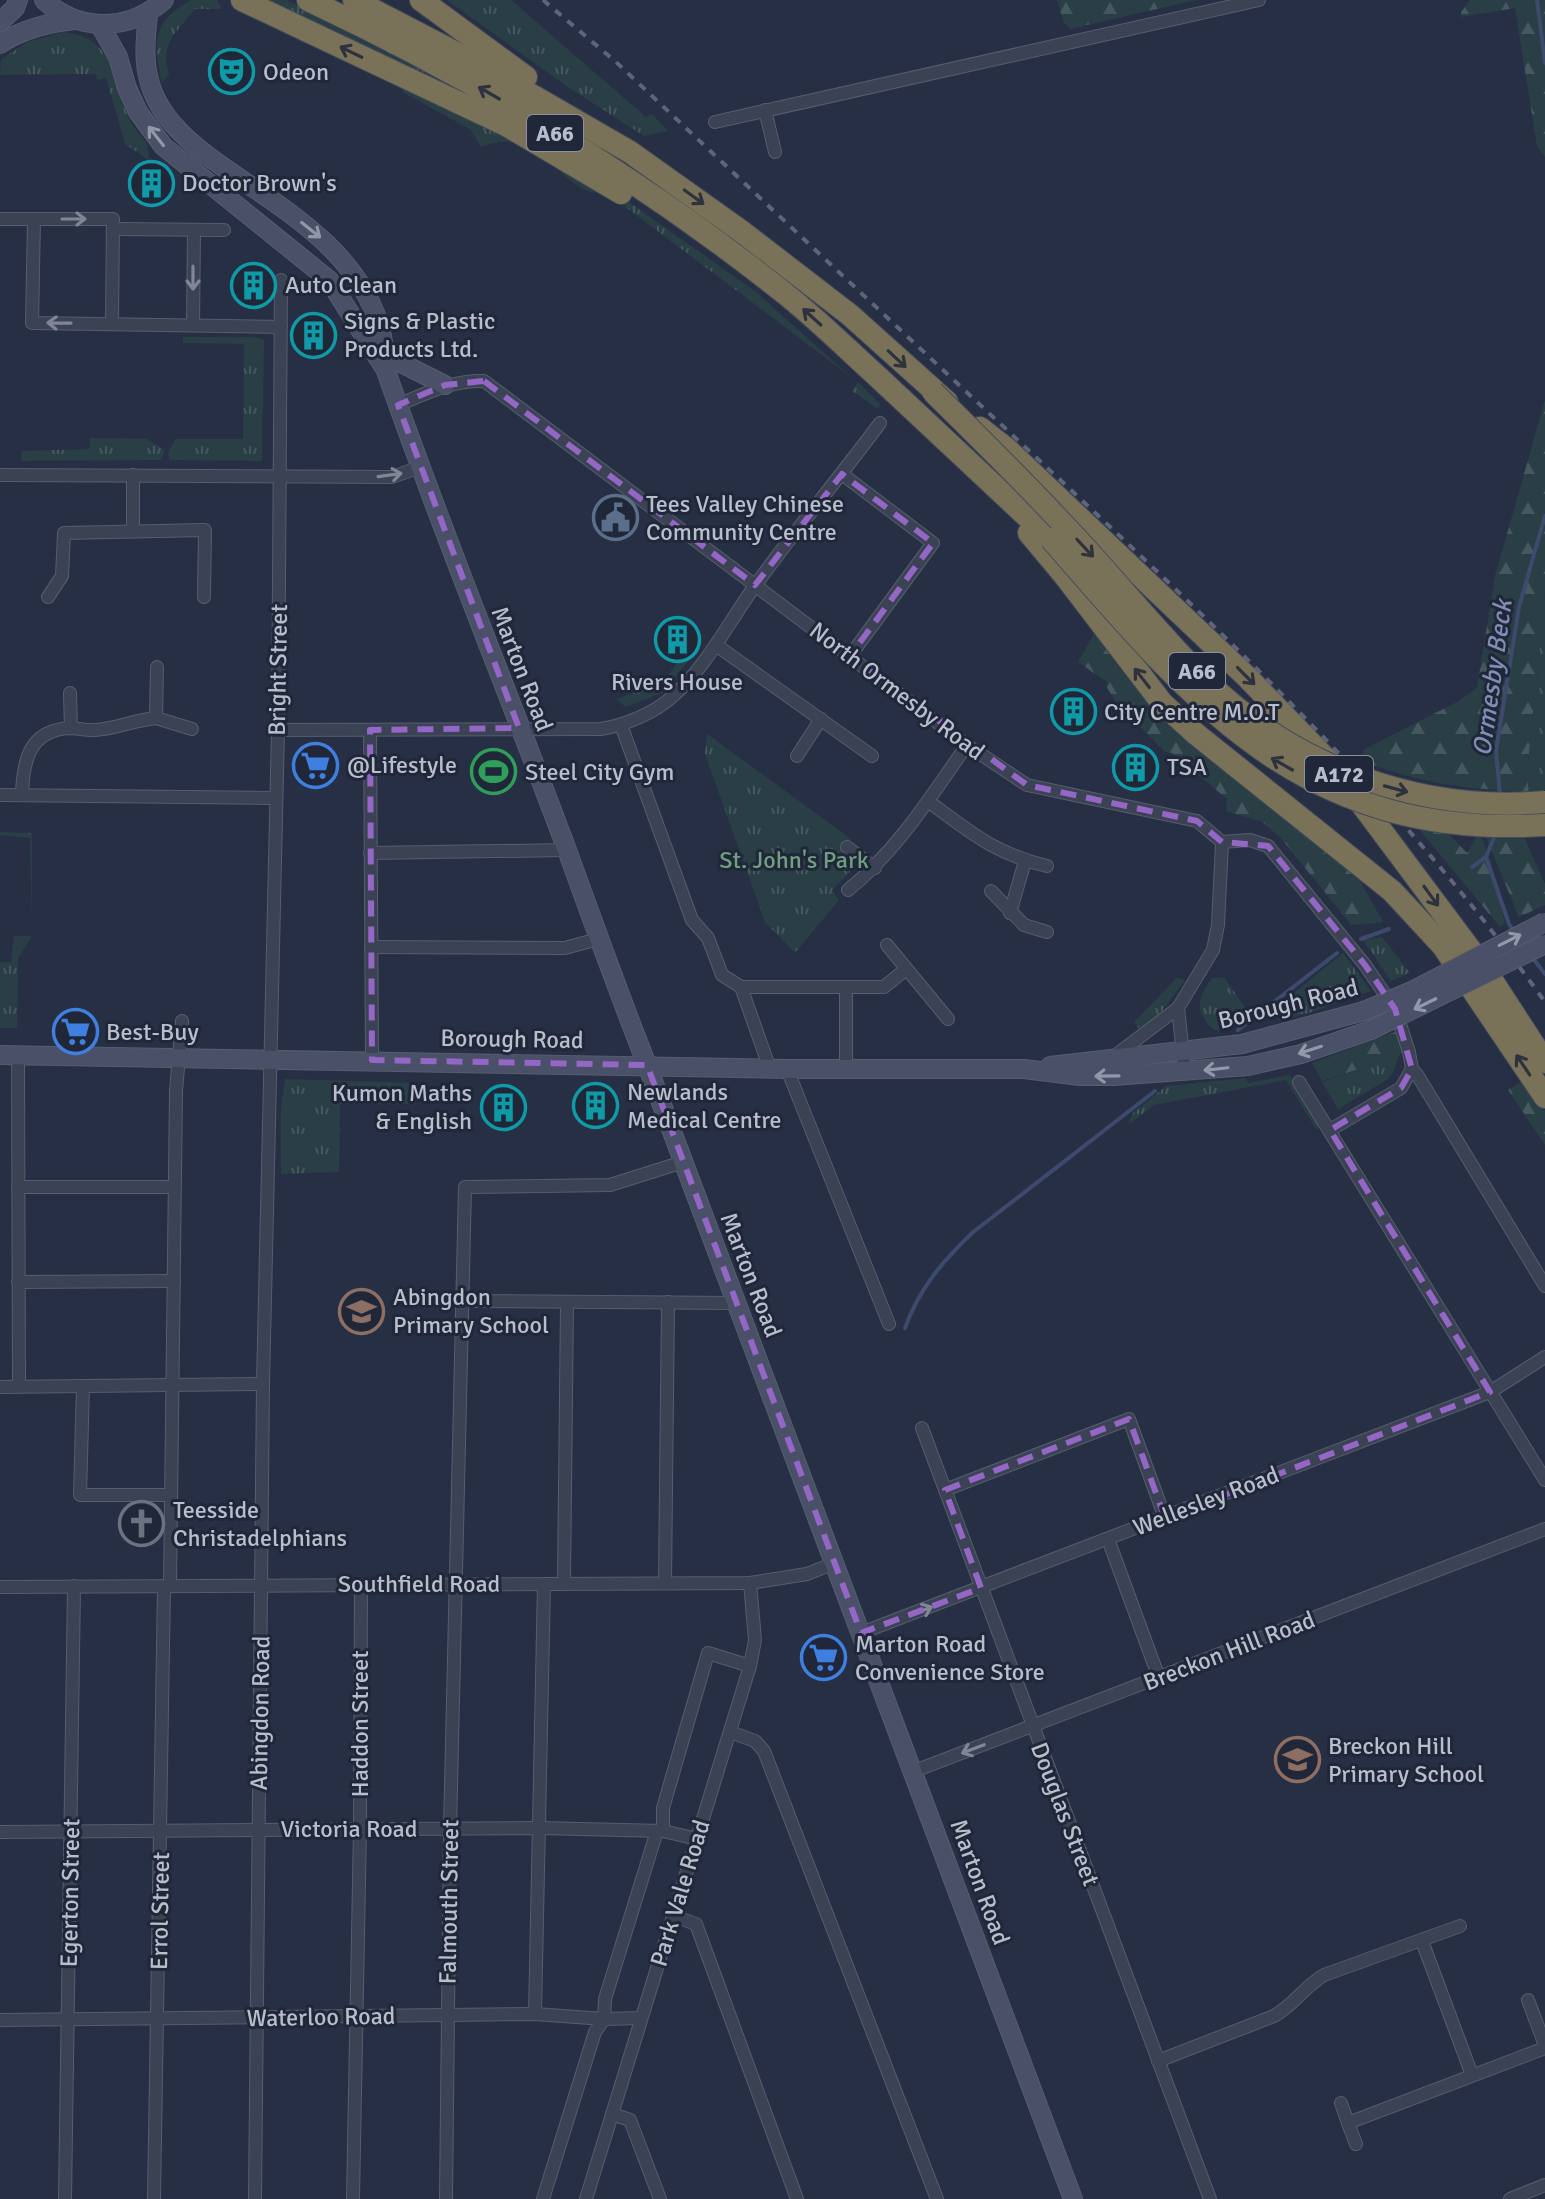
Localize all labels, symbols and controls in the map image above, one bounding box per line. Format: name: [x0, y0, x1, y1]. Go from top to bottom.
one-way arrow: [339, 43, 363, 59]
theatre icon: Odeon: [208, 48, 256, 96]
place label: Odeon: [263, 57, 329, 87]
one-way arrow: [478, 85, 501, 101]
road number: A66: [527, 115, 583, 151]
one-way arrow: [147, 126, 165, 147]
building icon: Doctor Brown's: [127, 159, 175, 207]
place label: Doctor Brown's: [182, 168, 337, 198]
one-way arrow: [682, 189, 704, 206]
one-way arrow: [60, 211, 87, 227]
one-way arrow: [300, 220, 321, 238]
building icon: Auto Clean: [230, 261, 278, 309]
one-way arrow: [185, 264, 201, 291]
place label: Auto Clean: [285, 270, 397, 300]
place label: Signs & Plastic Products Ltd.: [344, 306, 495, 364]
one-way arrow: [802, 309, 822, 327]
building icon: Signs & Plastic Products Ltd.: [289, 311, 337, 359]
one-way arrow: [46, 315, 73, 331]
one-way arrow: [887, 349, 907, 367]
one-way arrow: [376, 467, 402, 482]
place label: Tees Valley Chinese Community Centre: [646, 489, 844, 547]
public building icon: Tees Valley Chinese Community Centre: [591, 494, 639, 542]
one-way arrow: [1076, 538, 1095, 558]
water label: Ormesby Beck: [1466, 596, 1520, 758]
street label: Marton Road: [484, 602, 560, 736]
street label: Bright Street: [262, 604, 294, 736]
street label: North Ormesby Road: [803, 615, 991, 767]
building icon: Rivers House: [653, 616, 701, 664]
road number: A66: [1169, 653, 1225, 689]
one-way arrow: [1235, 666, 1255, 686]
place label: Rivers House: [611, 667, 743, 697]
one-way arrow: [1134, 668, 1151, 689]
building icon: City Centre M.O.T: [1049, 688, 1097, 736]
place label: City Centre M.O.T: [1104, 697, 1280, 727]
supermarket icon: @Lifestyle: [292, 741, 340, 789]
building icon: TSA: [1112, 743, 1160, 791]
sports icon: Steel City Gym: [470, 748, 518, 796]
place label: @Lifestyle: [347, 750, 457, 780]
place label: TSA: [1167, 752, 1207, 782]
one-way arrow: [1271, 756, 1295, 771]
road number: A172: [1305, 756, 1373, 792]
place label: Steel City Gym: [525, 757, 674, 787]
one-way arrow: [1382, 782, 1408, 797]
park label: St. John's Park: [719, 845, 869, 875]
one-way arrow: [1422, 885, 1439, 906]
one-way arrow: [1497, 932, 1521, 948]
street label: Borough Road: [1215, 972, 1361, 1036]
one-way arrow: [1414, 996, 1438, 1012]
supermarket icon: Best-Buy: [51, 1008, 99, 1056]
place label: Best-Buy: [106, 1017, 199, 1047]
street label: Borough Road: [440, 1023, 584, 1055]
one-way arrow: [1298, 1044, 1323, 1059]
one-way arrow: [1515, 1054, 1532, 1076]
one-way arrow: [1204, 1062, 1230, 1077]
one-way arrow: [1094, 1068, 1121, 1084]
place label: Newlands Medical Centre: [627, 1077, 782, 1135]
place label: Kumon Maths & English: [332, 1078, 472, 1136]
building icon: Newlands Medical Centre: [572, 1082, 620, 1130]
building icon: Kumon Maths & English: [479, 1083, 527, 1131]
street label: Marton Road: [713, 1208, 789, 1342]
place label: Abingdon Primary School: [393, 1282, 549, 1340]
school or university icon: Abingdon Primary School: [338, 1287, 386, 1335]
street label: Wellesley Road: [1129, 1459, 1283, 1543]
place label: Teesside Christadelphians: [173, 1495, 347, 1553]
church icon: Teesside Christadelphians: [118, 1500, 166, 1548]
street label: Southfield Road: [338, 1569, 500, 1599]
one-way arrow: [908, 1603, 933, 1617]
street label: Breckon Hill Road: [1139, 1604, 1319, 1698]
place label: Marton Road Convenience Store: [855, 1629, 1045, 1687]
supermarket icon: Marton Road Convenience Store: [800, 1634, 848, 1682]
street label: Abingdon Road: [244, 1635, 276, 1791]
street label: Haddon Street: [345, 1650, 375, 1798]
place label: Breckon Hill Primary School: [1328, 1731, 1484, 1789]
school or university icon: Breckon Hill Primary School: [1273, 1736, 1321, 1784]
street label: Douglas Street: [1024, 1738, 1106, 1890]
one-way arrow: [960, 1743, 985, 1758]
street label: Victoria Road: [281, 1814, 417, 1844]
street label: Marton Road: [943, 1815, 1017, 1949]
street label: Park Vale Road: [643, 1816, 717, 1970]
street label: Egerton Street: [54, 1818, 86, 1968]
street label: Falmouth Street: [433, 1819, 465, 1985]
street label: Errol Street: [144, 1852, 176, 1970]
street label: Waterloo Road: [246, 2001, 396, 2033]

